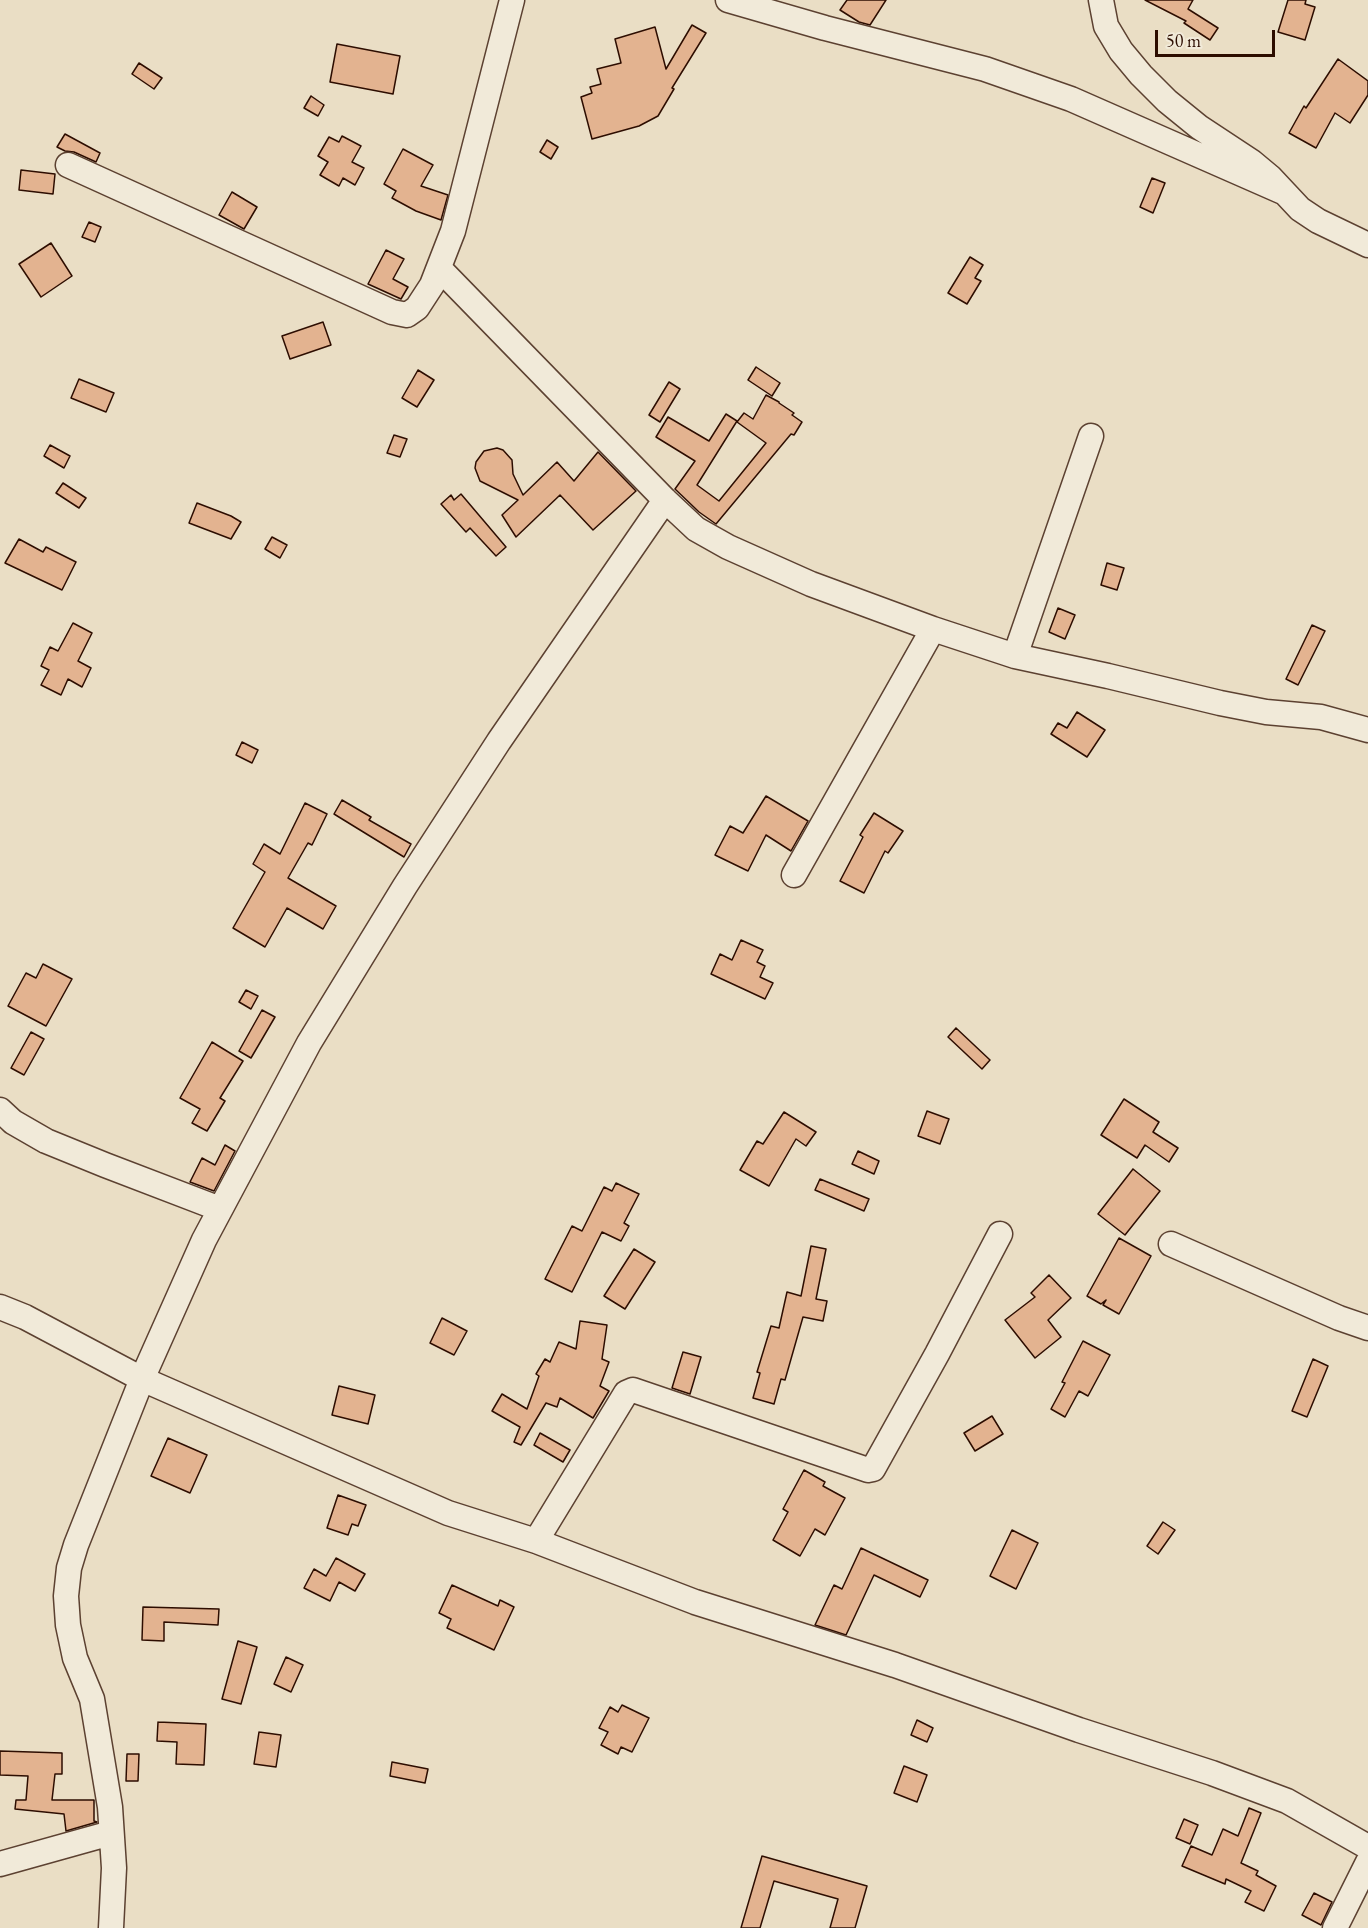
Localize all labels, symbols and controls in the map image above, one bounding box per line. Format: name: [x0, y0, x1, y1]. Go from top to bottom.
scale bar: [1158, 18, 1278, 56]
text: 50 m: [1166, 29, 1201, 52]

